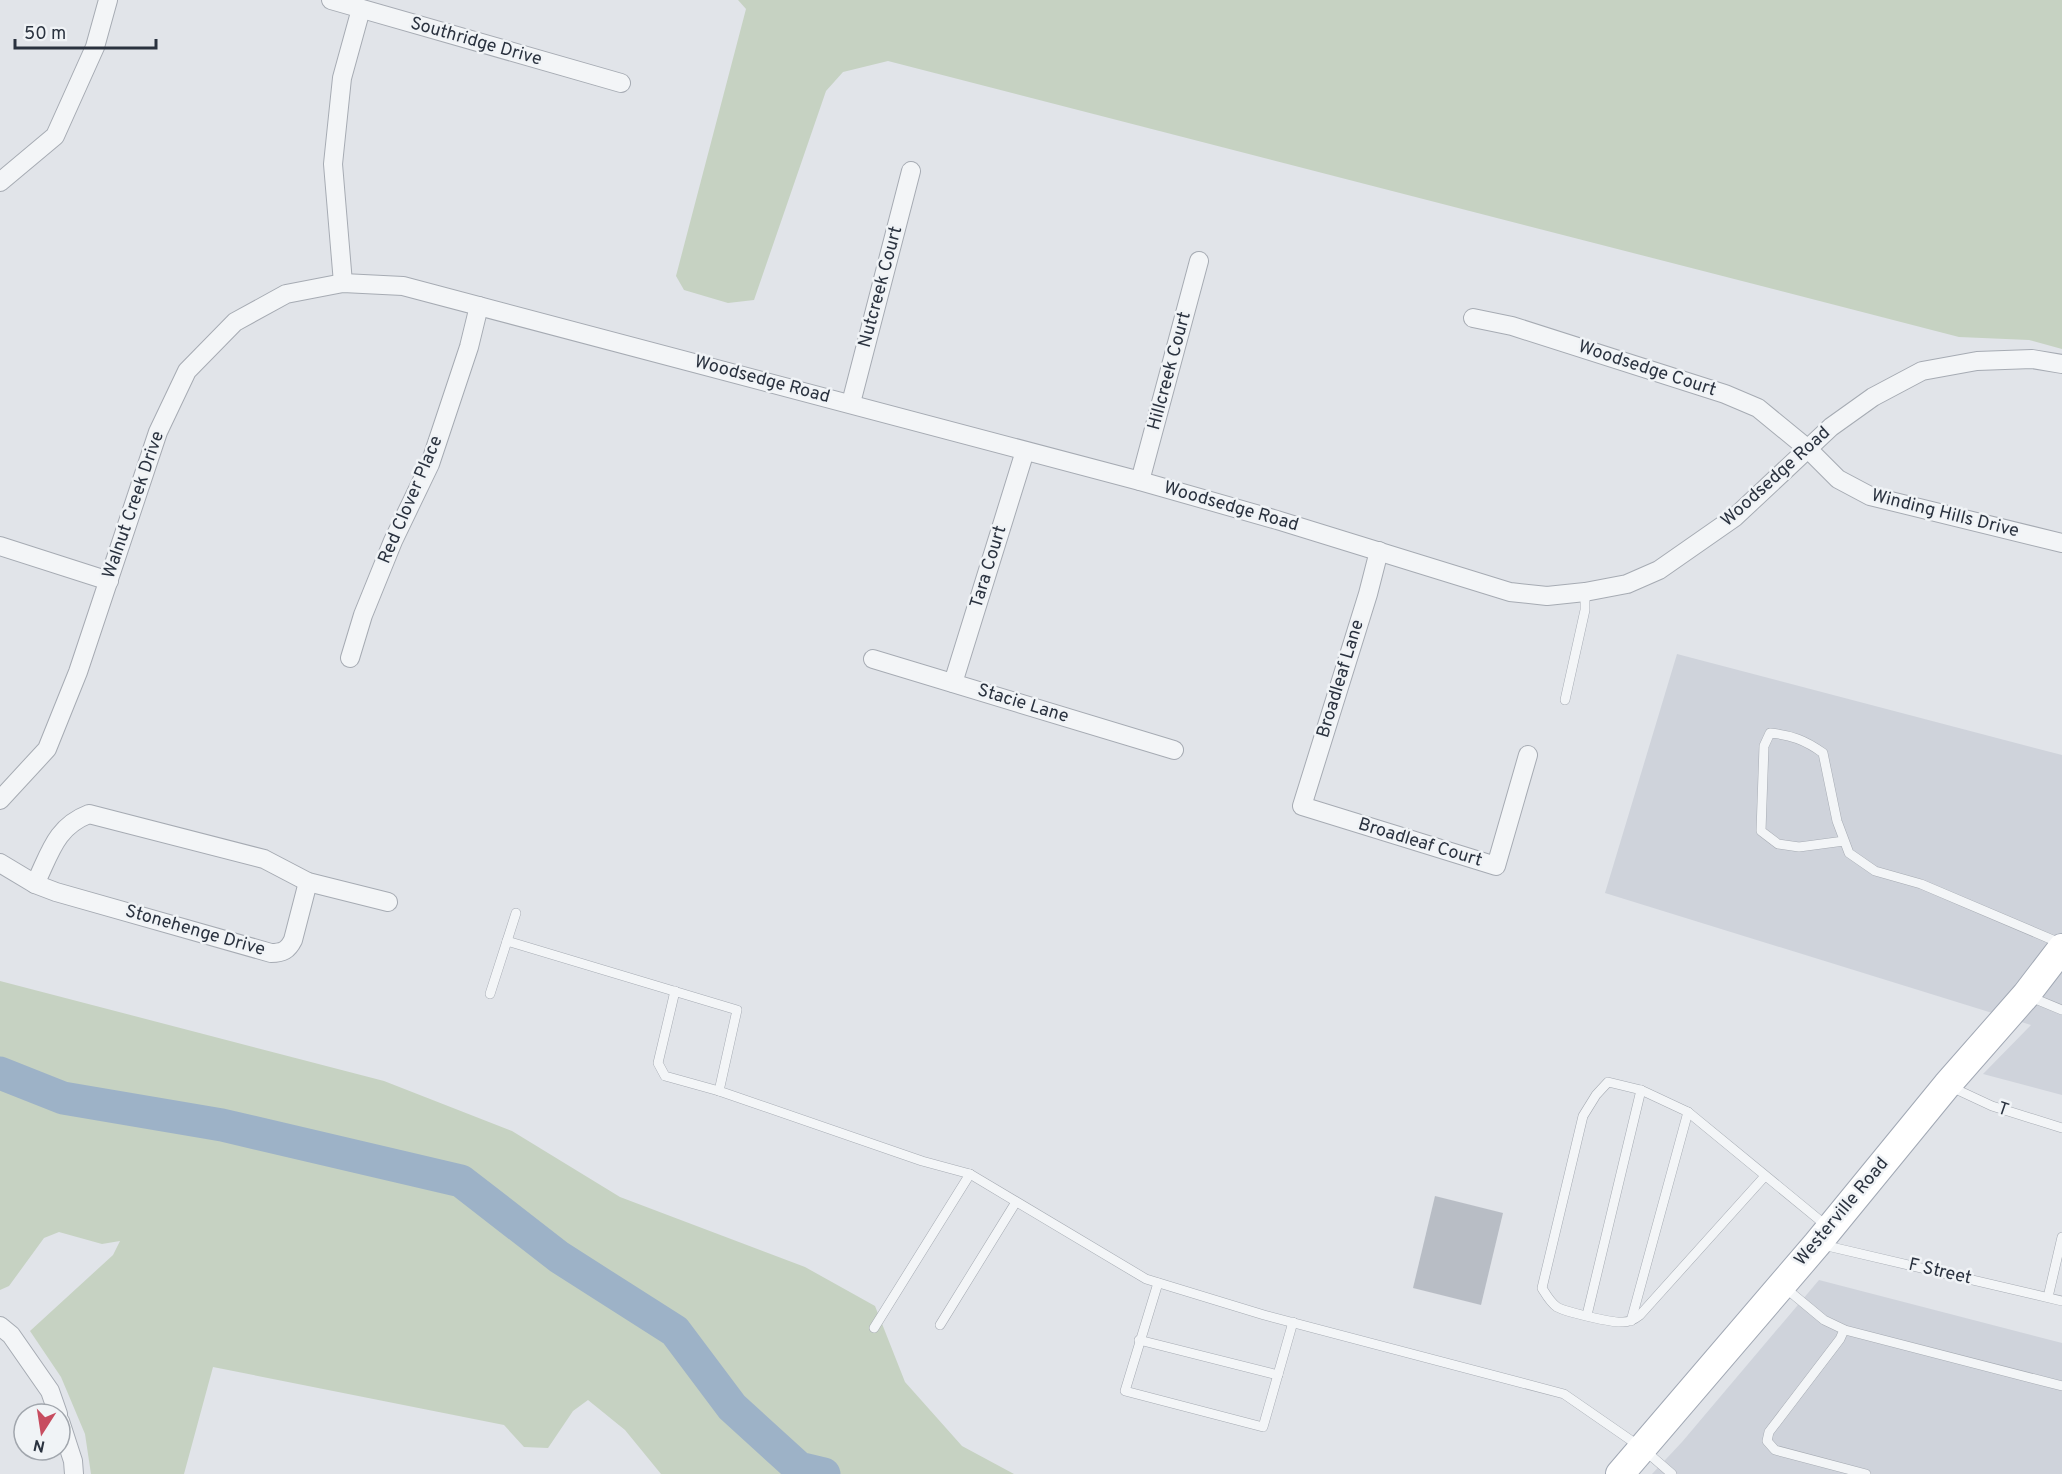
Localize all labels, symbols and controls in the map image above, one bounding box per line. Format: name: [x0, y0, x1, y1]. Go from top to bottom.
scale bar: [15, 12, 156, 50]
street label: Southridge Drive: [408, 12, 544, 72]
text: 50 m: [24, 23, 66, 46]
street label: Nutcreek Court: [854, 224, 908, 350]
street label: Hillcreek Court: [1143, 309, 1197, 433]
street label: Woodsedge Court: [1575, 336, 1719, 402]
street label: Woodsedge Road: [692, 351, 832, 409]
street label: Woodsedge Road: [1716, 422, 1836, 532]
street label: Walnut Creek Drive: [98, 428, 170, 582]
street label: Red Clover Place: [374, 432, 448, 568]
street label: Woodsedge Road: [1161, 477, 1301, 537]
street label: Winding Hills Drive: [1869, 485, 2021, 543]
street label: Tara Court: [966, 523, 1012, 611]
street label: Broadleaf Lane: [1312, 617, 1370, 741]
street label: Stacie Lane: [975, 679, 1071, 729]
street label: Broadleaf Court: [1355, 813, 1485, 873]
street label: Stonehenge Drive: [122, 900, 268, 962]
street label: T: [1994, 1097, 2012, 1123]
street label: Westerville Road: [1790, 1153, 1894, 1271]
street label: F Street: [1906, 1254, 1974, 1290]
north arrow: [12, 1402, 72, 1462]
text: N: [32, 1434, 47, 1456]

